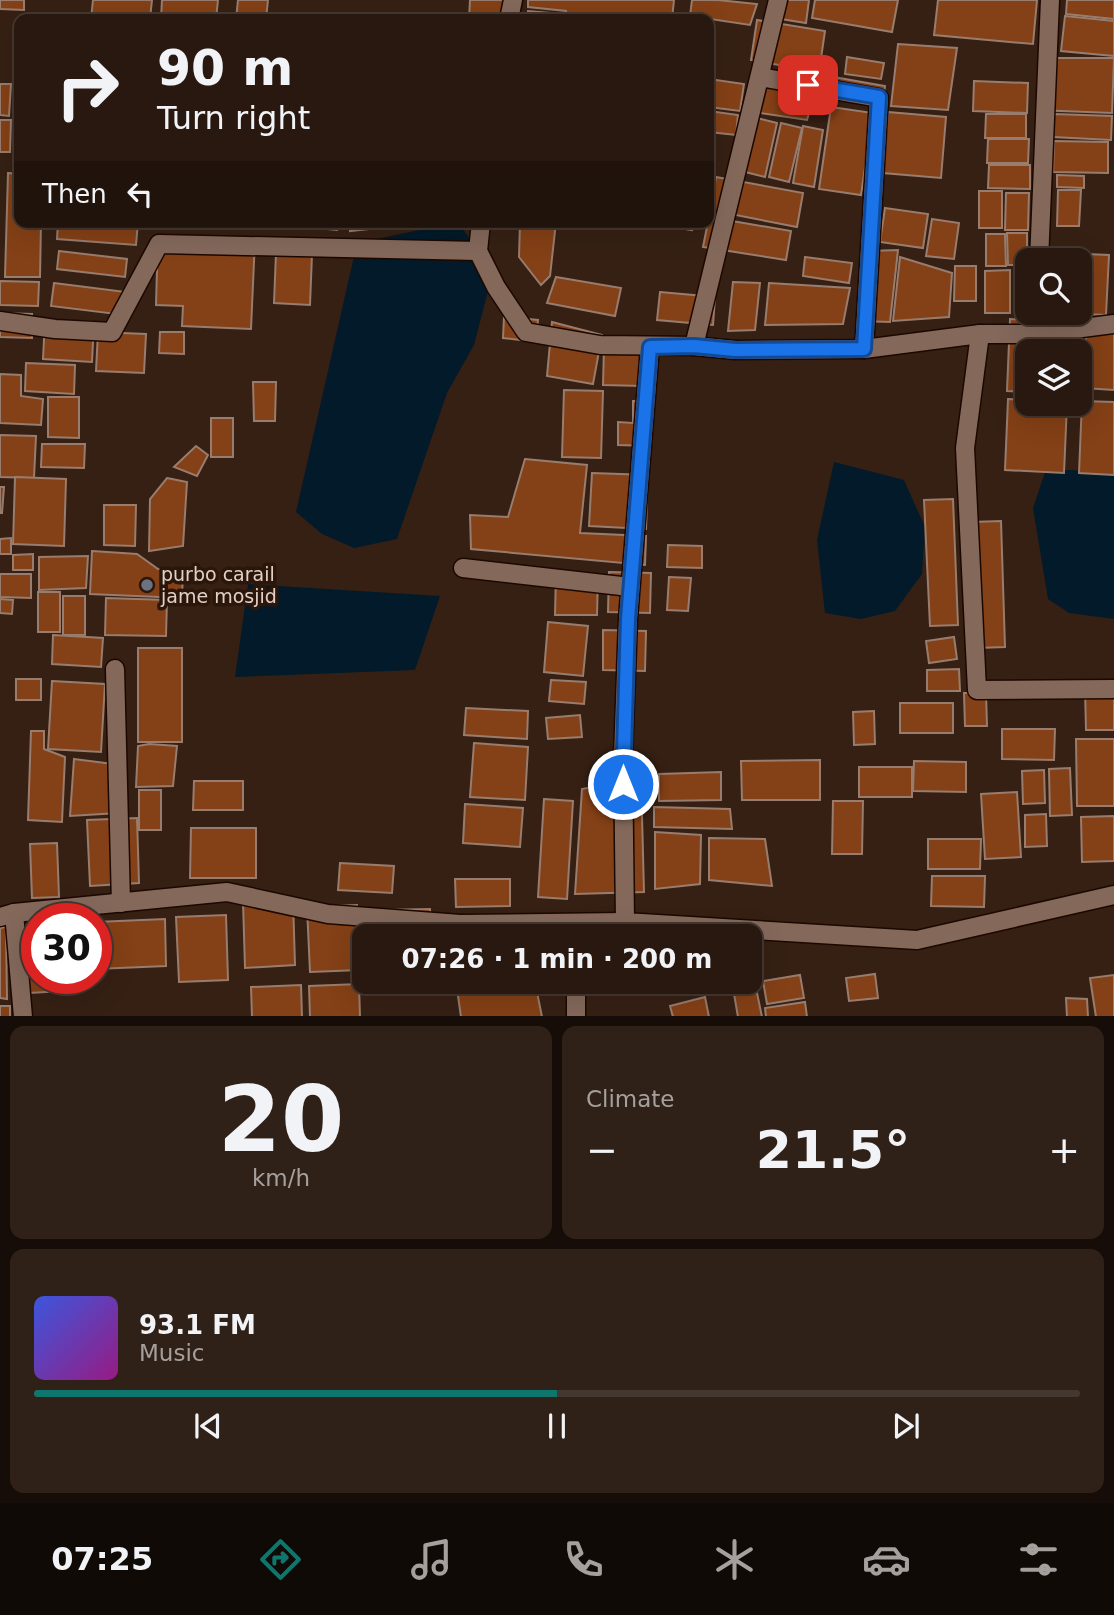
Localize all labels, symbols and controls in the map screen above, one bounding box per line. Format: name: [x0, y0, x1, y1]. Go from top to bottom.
text: 90 m: [157, 40, 293, 97]
icon: right: [42, 42, 133, 133]
pin: [778, 55, 838, 115]
icon: arrive: [789, 66, 827, 104]
text: Turn right: [157, 99, 310, 137]
icon: left: [121, 175, 159, 213]
text: Then: [42, 179, 107, 209]
map controls: [1015, 248, 1092, 416]
button: search: [1015, 248, 1092, 325]
button: layers: [1015, 339, 1092, 416]
place label: purbo carail jame mosjid: [160, 563, 277, 607]
marker: purbo carail jame mosjid: [139, 577, 155, 593]
position arrow: [586, 747, 660, 821]
speed limit sign: 30: [21, 903, 112, 994]
text: 07:26 · 1 min · 200 m: [402, 944, 712, 974]
text: 20: [218, 1067, 344, 1172]
text: Climate: [586, 1086, 675, 1112]
text: 21.5°: [756, 1120, 910, 1180]
text: −: [586, 1128, 618, 1172]
text: +: [1048, 1128, 1080, 1172]
text: km/h: [252, 1165, 310, 1191]
text: 93.1 FM: [139, 1310, 256, 1340]
text: Music: [139, 1340, 204, 1366]
icon: previous: [189, 1407, 227, 1445]
icon: pause: [538, 1407, 576, 1445]
icon: next: [887, 1407, 925, 1445]
icon: directions: [256, 1535, 305, 1584]
icon: music: [407, 1535, 456, 1584]
icon: phone: [559, 1535, 608, 1584]
icon: climate: [710, 1535, 759, 1584]
icon: car: [862, 1535, 911, 1584]
icon: filters: [1014, 1535, 1063, 1584]
text: 07:25: [51, 1540, 153, 1578]

